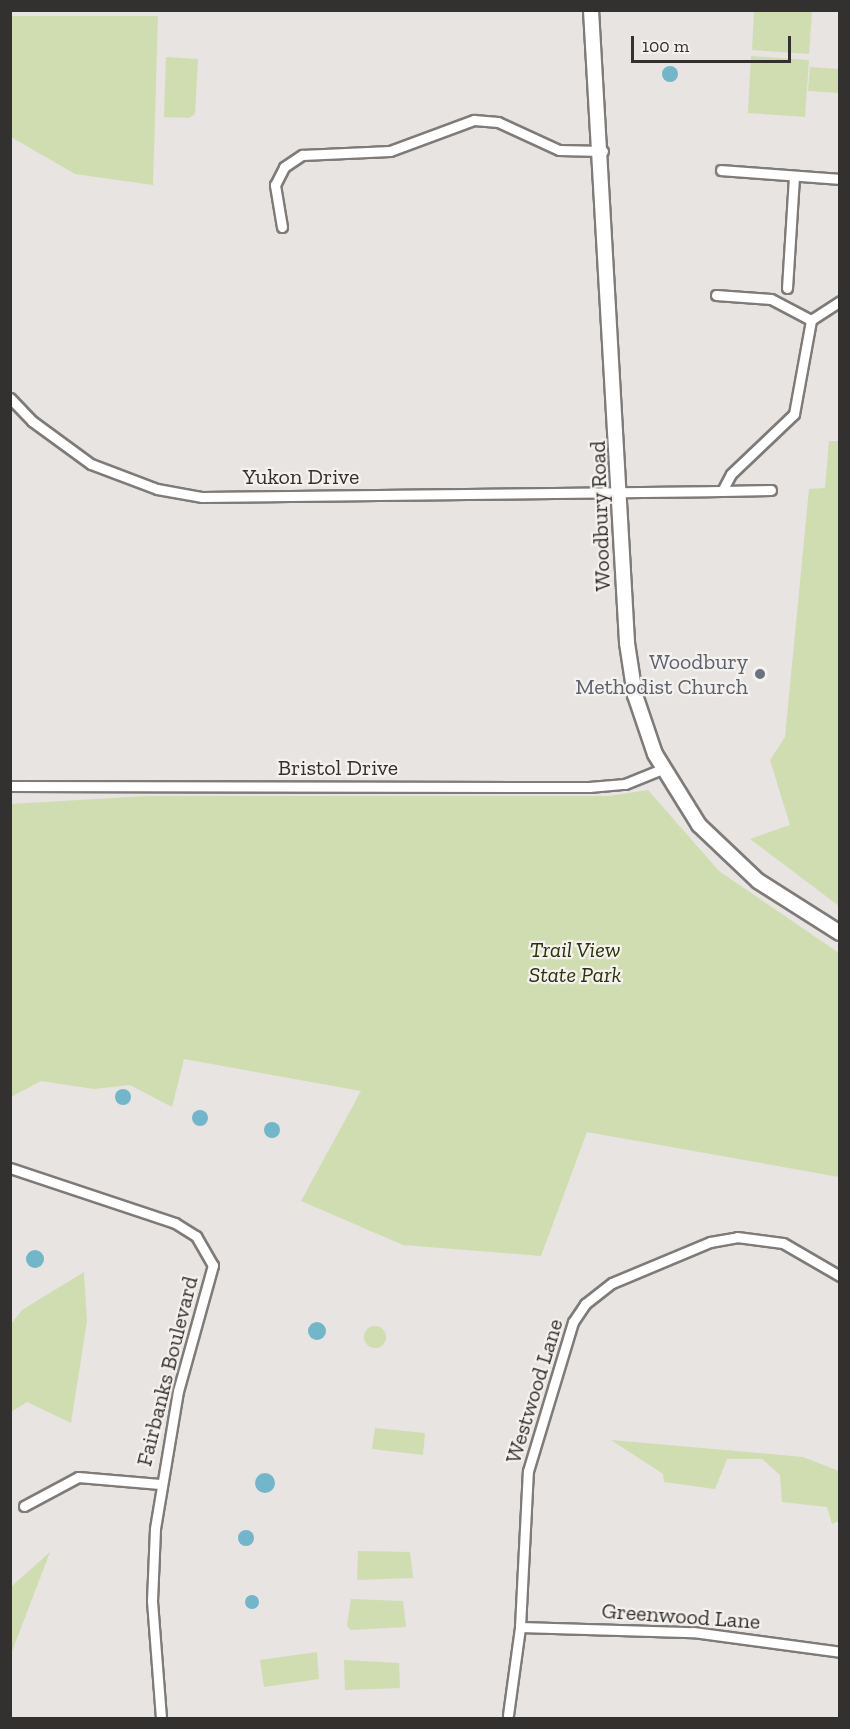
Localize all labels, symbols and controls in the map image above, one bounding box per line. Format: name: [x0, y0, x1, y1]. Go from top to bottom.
scale bar: [634, 24, 794, 62]
text: 100 m: [642, 35, 689, 57]
street label: Woodbury Road: [584, 440, 616, 592]
street label: Yukon Drive: [243, 464, 359, 490]
place label: Woodbury Methodist Church: [575, 648, 748, 700]
marker: Woodbury Methodist Church: [753, 667, 767, 681]
street label: Bristol Drive: [278, 755, 398, 781]
park label: Trail View State Park: [529, 936, 621, 987]
street label: Fairbanks Boulevard: [131, 1273, 203, 1469]
street label: Westwood Lane: [500, 1316, 568, 1466]
street label: Greenwood Lane: [601, 1597, 761, 1635]

